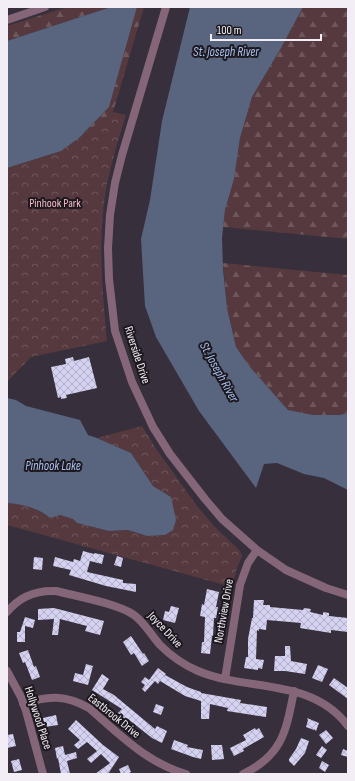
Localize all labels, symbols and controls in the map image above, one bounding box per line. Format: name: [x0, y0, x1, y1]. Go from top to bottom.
scale bar: [211, 16, 321, 42]
text: 100 m: [217, 23, 242, 38]
water label: St. Joseph River: [193, 44, 260, 60]
park label: Pinhook Park: [29, 196, 81, 211]
street label: Riverside Drive: [121, 324, 153, 386]
water label: St. Joseph River: [196, 339, 243, 406]
water label: Pinhook Lake: [25, 458, 81, 474]
street label: Northview Drive: [211, 578, 237, 644]
street label: Joyce Drive: [144, 608, 186, 651]
street label: Hollywood Place: [21, 685, 55, 752]
street label: Eastbrook Drive: [85, 690, 143, 742]

